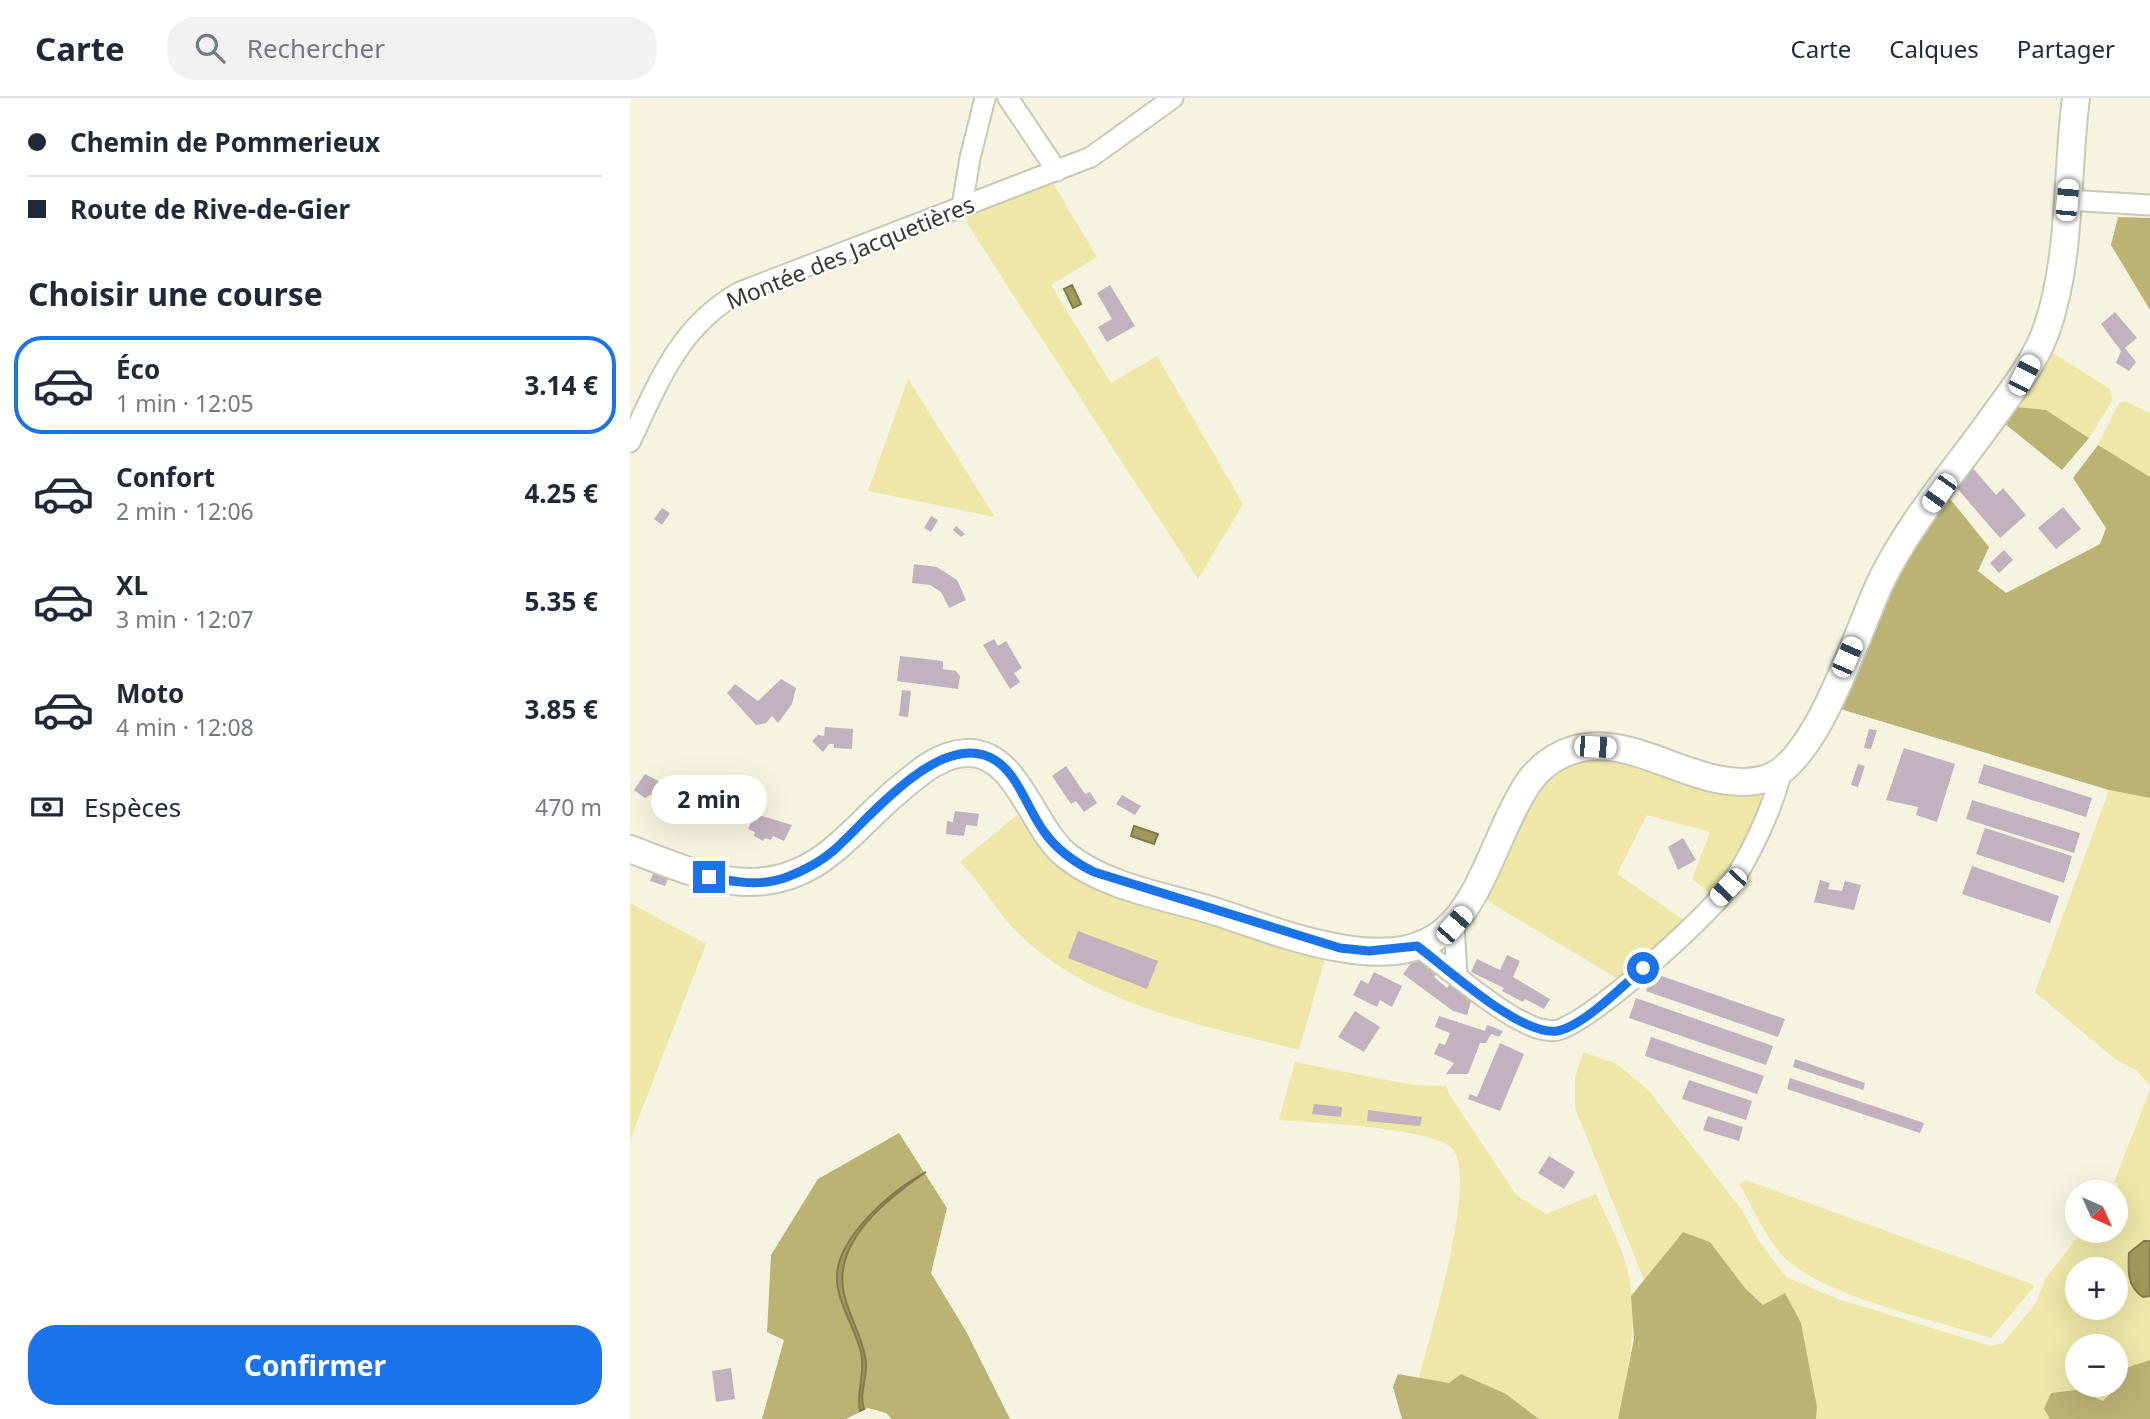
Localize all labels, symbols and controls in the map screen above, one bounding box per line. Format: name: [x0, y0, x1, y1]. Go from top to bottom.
search box: [167, 17, 657, 80]
text: Carte: [35, 26, 125, 71]
icon: search: [191, 29, 229, 67]
text: Rechercher: [247, 30, 385, 66]
text: Carte: [1791, 32, 1851, 65]
text: Calques: [1889, 32, 1979, 65]
text: Partager: [2017, 32, 2115, 65]
text: Chemin de Pommerieux: [70, 124, 380, 160]
car: [2055, 178, 2080, 222]
street label: Montée des Jacquetières: [721, 188, 979, 316]
text: Route de Rive-de-Gier: [70, 191, 350, 227]
text: Choisir une course: [28, 272, 323, 315]
text: Éco: [116, 351, 160, 387]
car: [2006, 352, 2043, 398]
icon: car: [32, 354, 95, 417]
text: 3.14 €: [524, 367, 598, 403]
text: 1 min · 12:05: [116, 387, 254, 419]
text: Confort: [116, 459, 215, 495]
icon: car: [32, 462, 95, 525]
car: [1919, 470, 1960, 516]
text: 4.25 €: [524, 475, 598, 511]
text: 2 min · 12:06: [116, 495, 254, 527]
text: XL: [116, 567, 148, 603]
icon: car: [32, 570, 95, 633]
text: 5.35 €: [524, 583, 598, 619]
text: 3 min · 12:07: [116, 603, 254, 635]
car: [1829, 634, 1866, 680]
text: Moto: [116, 675, 184, 711]
icon: car: [32, 678, 95, 741]
text: 3.85 €: [524, 691, 598, 727]
text: 4 min · 12:08: [116, 711, 254, 743]
car: [1574, 735, 1617, 759]
callout: 2 min: [651, 776, 767, 824]
text: 2 min: [677, 783, 741, 815]
icon: cash: [28, 788, 66, 826]
text: Espèces: [84, 789, 181, 825]
text: 470 m: [535, 791, 602, 823]
route end: [693, 861, 725, 893]
car: [1706, 865, 1751, 909]
car: [1433, 902, 1476, 948]
route start: [1627, 952, 1659, 984]
north arrow: [2065, 1180, 2128, 1242]
map controls: [2065, 1180, 2128, 1397]
button: +: [2065, 1257, 2128, 1320]
button: Confirmer: [28, 1325, 602, 1405]
button: −: [2065, 1334, 2128, 1397]

